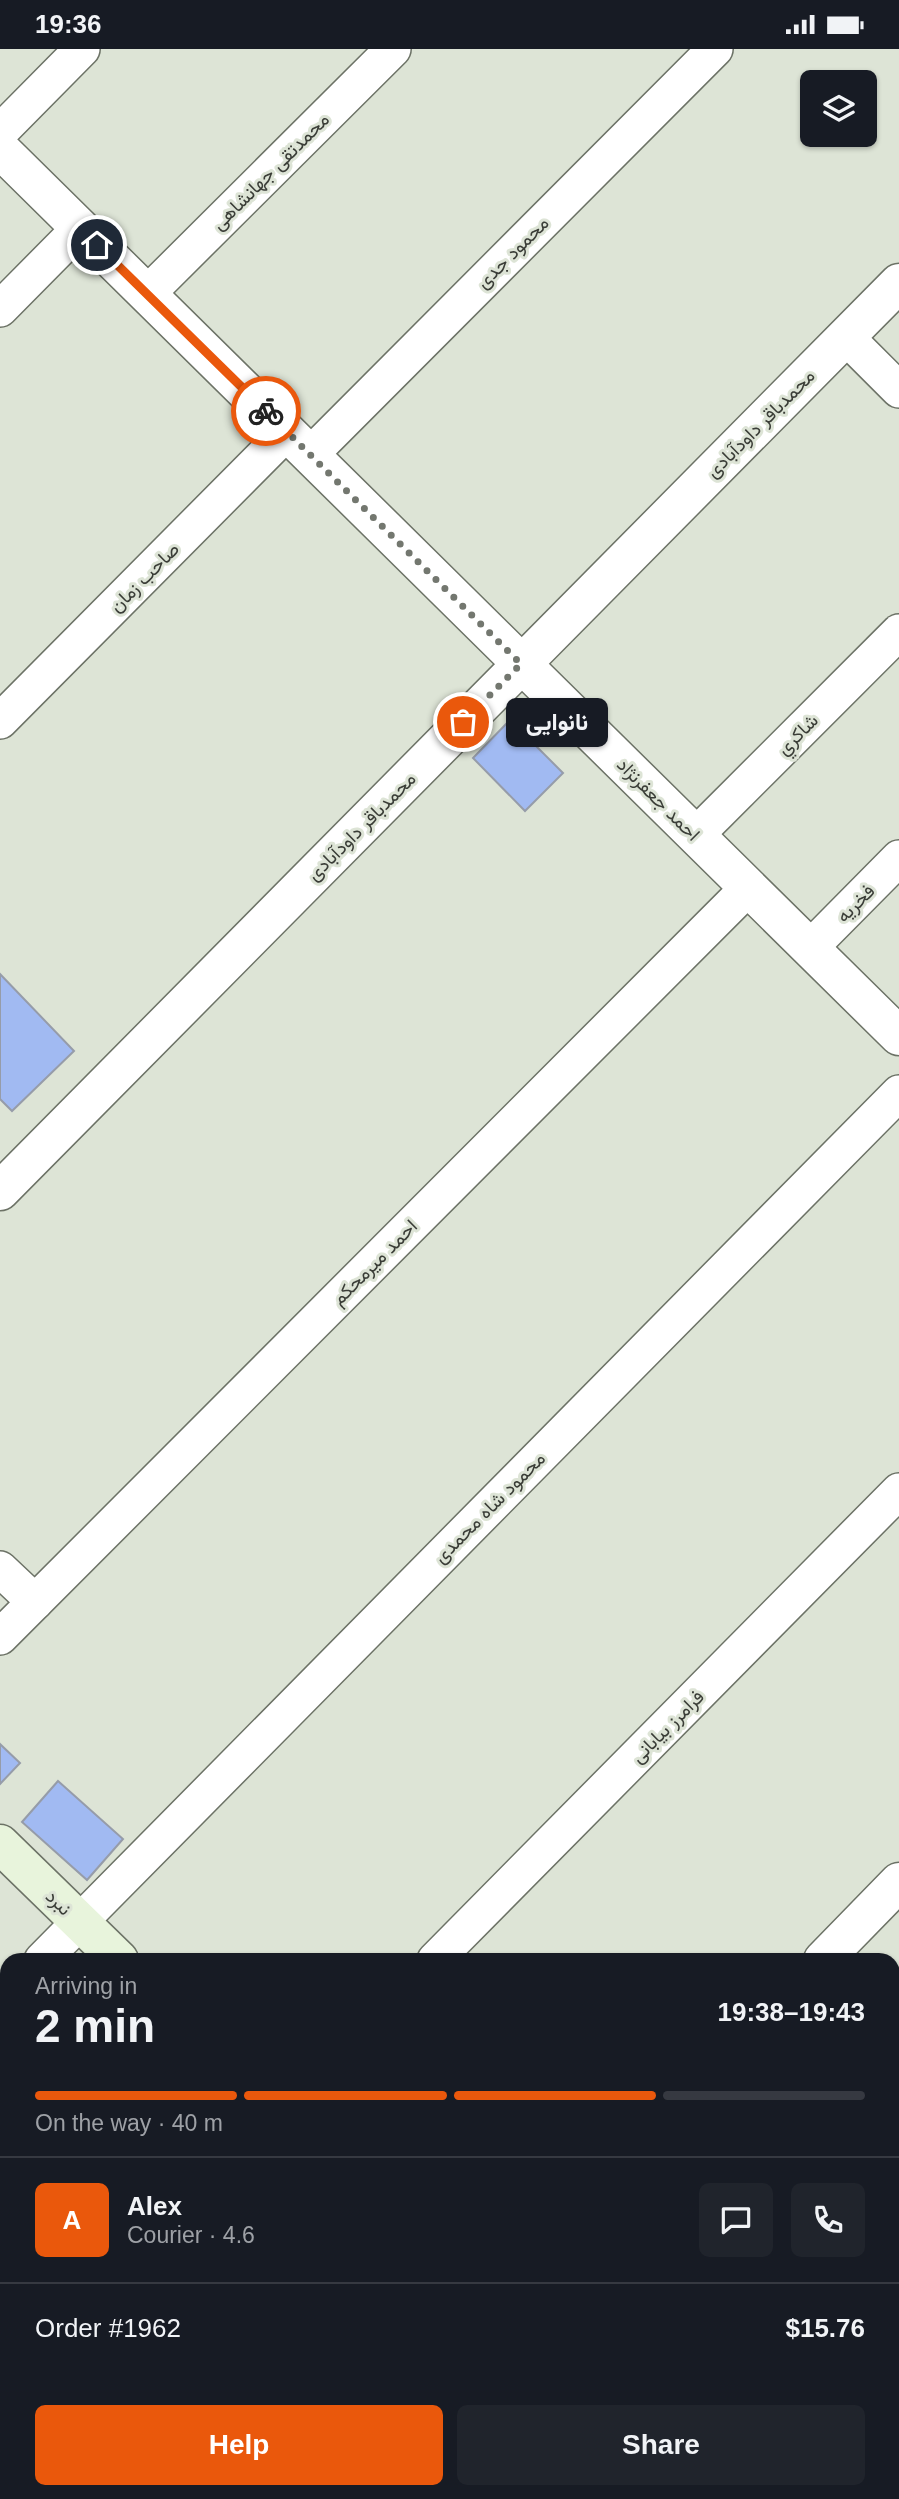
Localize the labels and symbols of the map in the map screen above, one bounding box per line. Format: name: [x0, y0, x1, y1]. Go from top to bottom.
street label: محمدتقی جهانشاهی: [208, 109, 334, 235]
street label: محمود جدی: [472, 212, 553, 293]
pin: [67, 215, 127, 275]
street label: محمدباقر داودآبادی: [702, 365, 820, 483]
courier: [231, 376, 301, 446]
street label: صاحب زمان: [105, 538, 184, 617]
pin: [433, 692, 493, 752]
callout: نانوایی: [505, 697, 606, 747]
street label: شاكري: [773, 710, 826, 763]
street label: احمد جعفرنژاد: [612, 754, 704, 846]
street label: محمدباقر داودآبادی: [303, 768, 421, 886]
street label: فخریه: [832, 880, 879, 927]
street label: احمد میرمحکم: [327, 1215, 423, 1311]
street label: محمود شاه محمدی: [429, 1447, 550, 1568]
street label: فرامرز بیابانی: [627, 1686, 709, 1768]
street label: نبرد: [41, 1885, 76, 1920]

